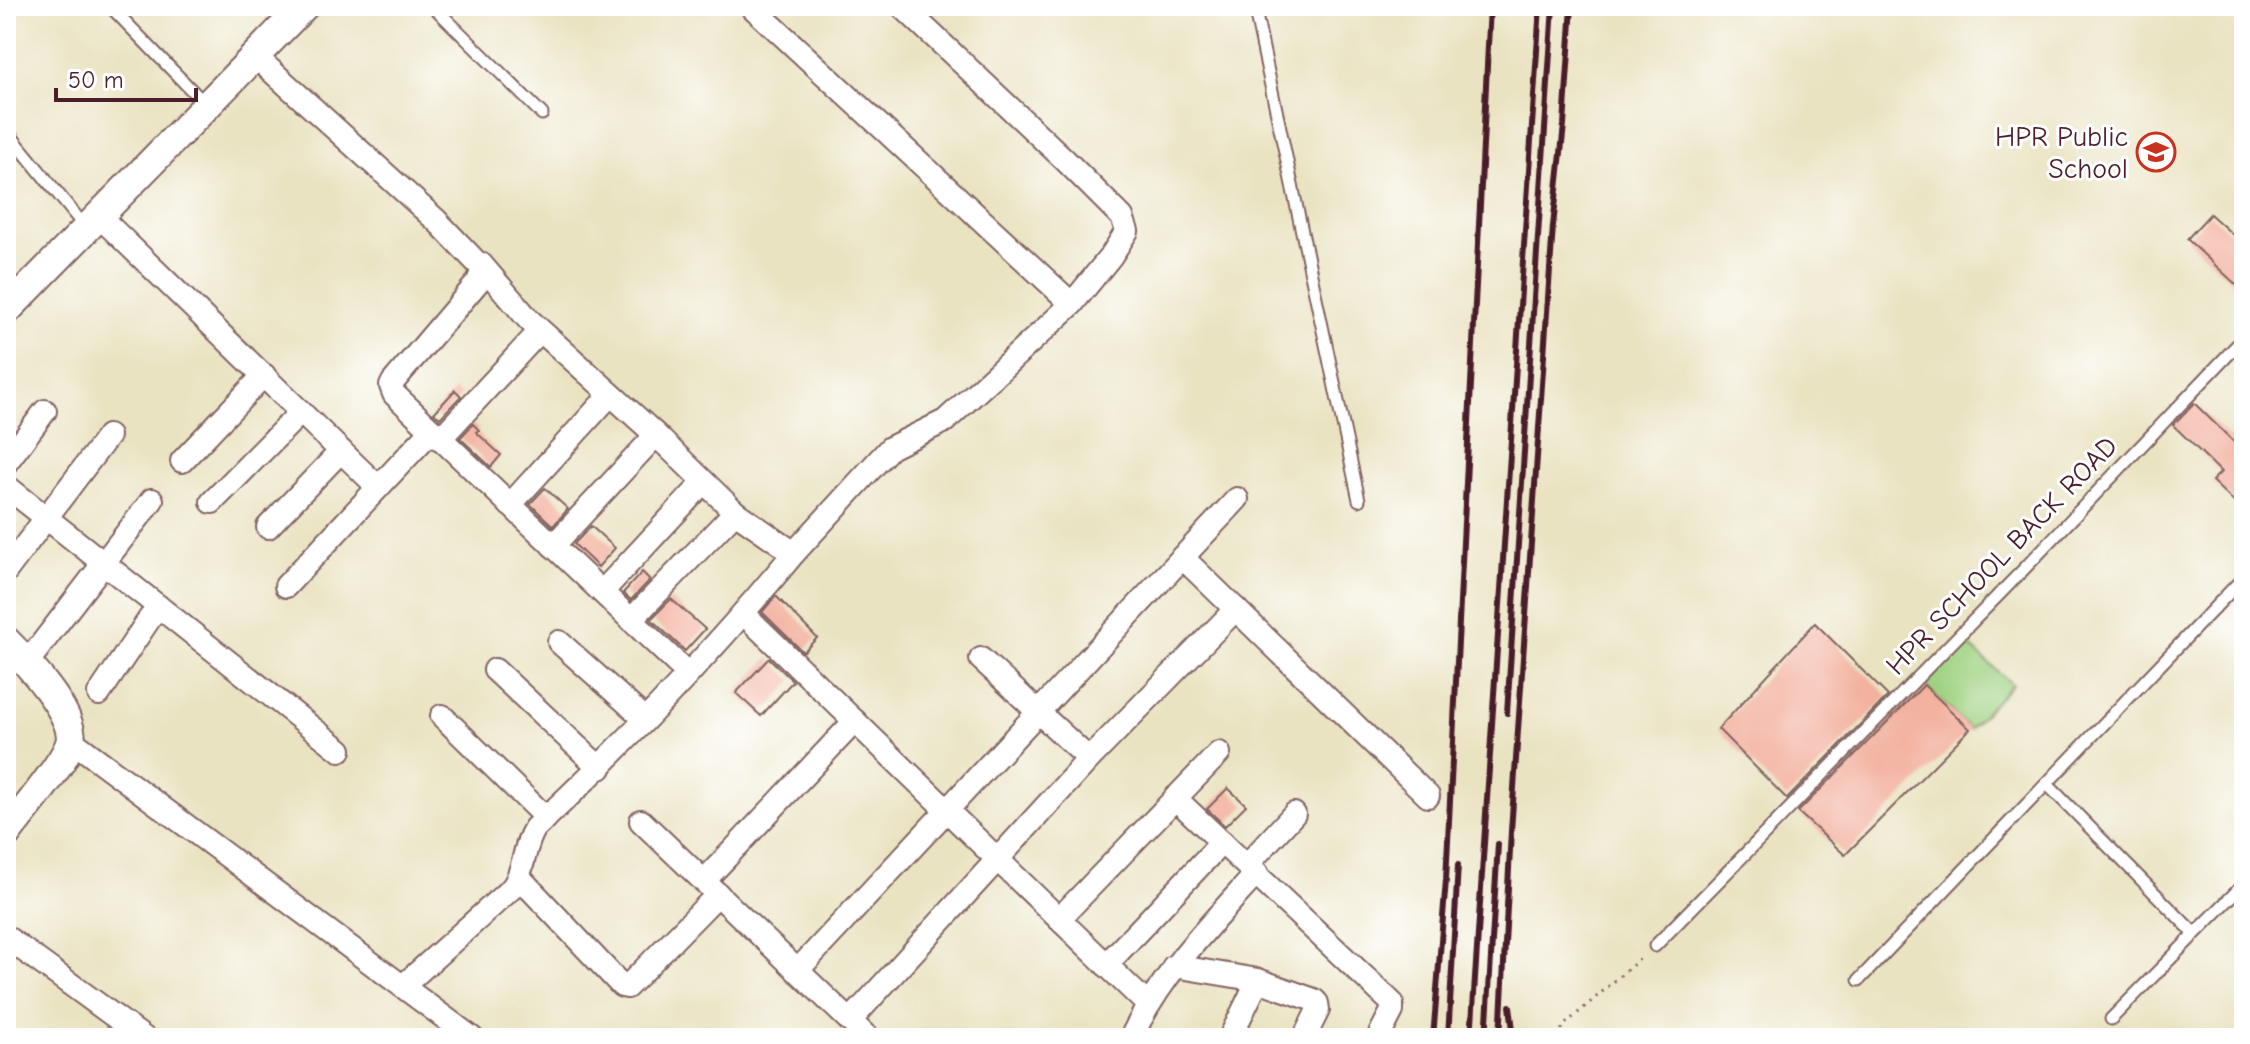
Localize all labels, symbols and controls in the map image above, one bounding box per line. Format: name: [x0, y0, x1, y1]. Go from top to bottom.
scale bar: [56, 52, 196, 102]
text: 50 m: [68, 66, 124, 94]
place label: HPR Public School: [1995, 121, 2128, 185]
school or university icon: HPR Public School: [2135, 131, 2177, 173]
street label: HPR SCHOOL BACK ROAD: [1880, 430, 2124, 681]

